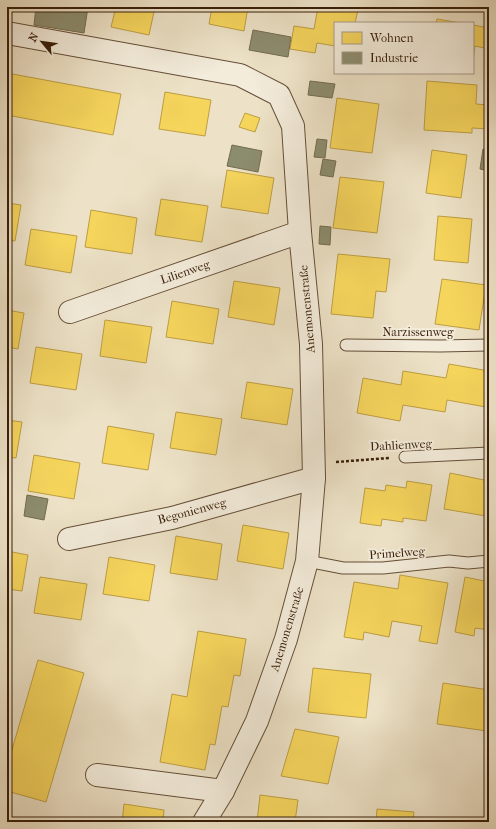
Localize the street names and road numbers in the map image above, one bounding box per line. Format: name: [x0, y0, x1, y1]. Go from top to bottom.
street label: Lilienweg: [158, 257, 212, 287]
street label: Anemonenstraße: [296, 264, 318, 355]
street label: Narzissenweg: [383, 325, 454, 339]
street label: Dahlienweg: [370, 436, 433, 454]
street label: Begonienweg: [156, 495, 228, 527]
street label: Primelweg: [369, 544, 426, 562]
street label: Anemonenstraße: [267, 585, 307, 674]

